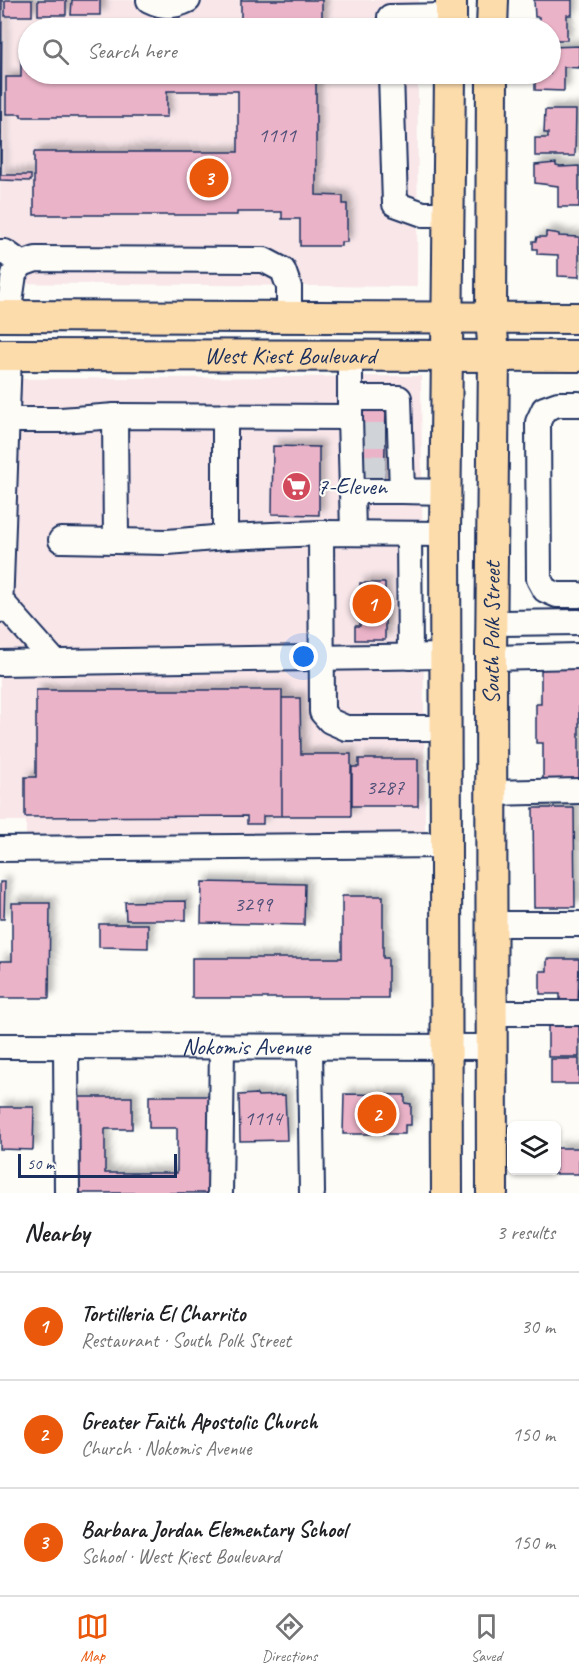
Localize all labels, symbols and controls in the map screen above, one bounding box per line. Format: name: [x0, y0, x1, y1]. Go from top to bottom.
search box: [18, 18, 561, 84]
icon: search: [39, 35, 72, 68]
text: Search here: [87, 37, 177, 65]
house number: 1111: [258, 122, 297, 148]
pin: 3: [190, 156, 228, 201]
street label: West Kiest Boulevard: [204, 340, 379, 371]
supermarket icon: 7-Eleven: [280, 470, 312, 502]
place label: 7-Eleven: [317, 471, 388, 501]
street label: South Polk Street: [476, 559, 507, 704]
pin: 1: [352, 582, 392, 626]
your location: [289, 642, 318, 671]
house number: 3287: [366, 774, 405, 800]
house number: 3299: [234, 891, 273, 917]
street label: Nokomis Avenue: [182, 1031, 312, 1062]
pin: 2: [358, 1092, 397, 1136]
house number: 1114: [244, 1105, 284, 1131]
map controls: [507, 1121, 561, 1175]
button: layers: [507, 1121, 561, 1175]
scale bar: [18, 1151, 177, 1178]
text: 50 m: [27, 1154, 54, 1174]
text: Nearby: [24, 1216, 89, 1249]
text: 3 results: [496, 1220, 555, 1245]
text: Tortilleria El Charrito: [81, 1300, 245, 1328]
text: 1: [39, 1314, 48, 1339]
text: 30 m: [521, 1314, 555, 1339]
text: Restaurant · South Polk Street: [81, 1328, 291, 1353]
text: Greater Faith Apostolic Church: [81, 1408, 318, 1436]
text: 2: [39, 1422, 48, 1447]
text: 150 m: [512, 1422, 555, 1447]
text: Church · Nokomis Avenue: [81, 1436, 251, 1461]
text: Barbara Jordan Elementary School: [81, 1516, 347, 1544]
text: 3: [39, 1530, 48, 1555]
text: 150 m: [512, 1530, 555, 1555]
text: School · West Kiest Boulevard: [81, 1544, 280, 1569]
tab: Map: [76, 1610, 109, 1666]
tab: Directions: [262, 1610, 317, 1666]
tab: Saved: [470, 1610, 503, 1666]

